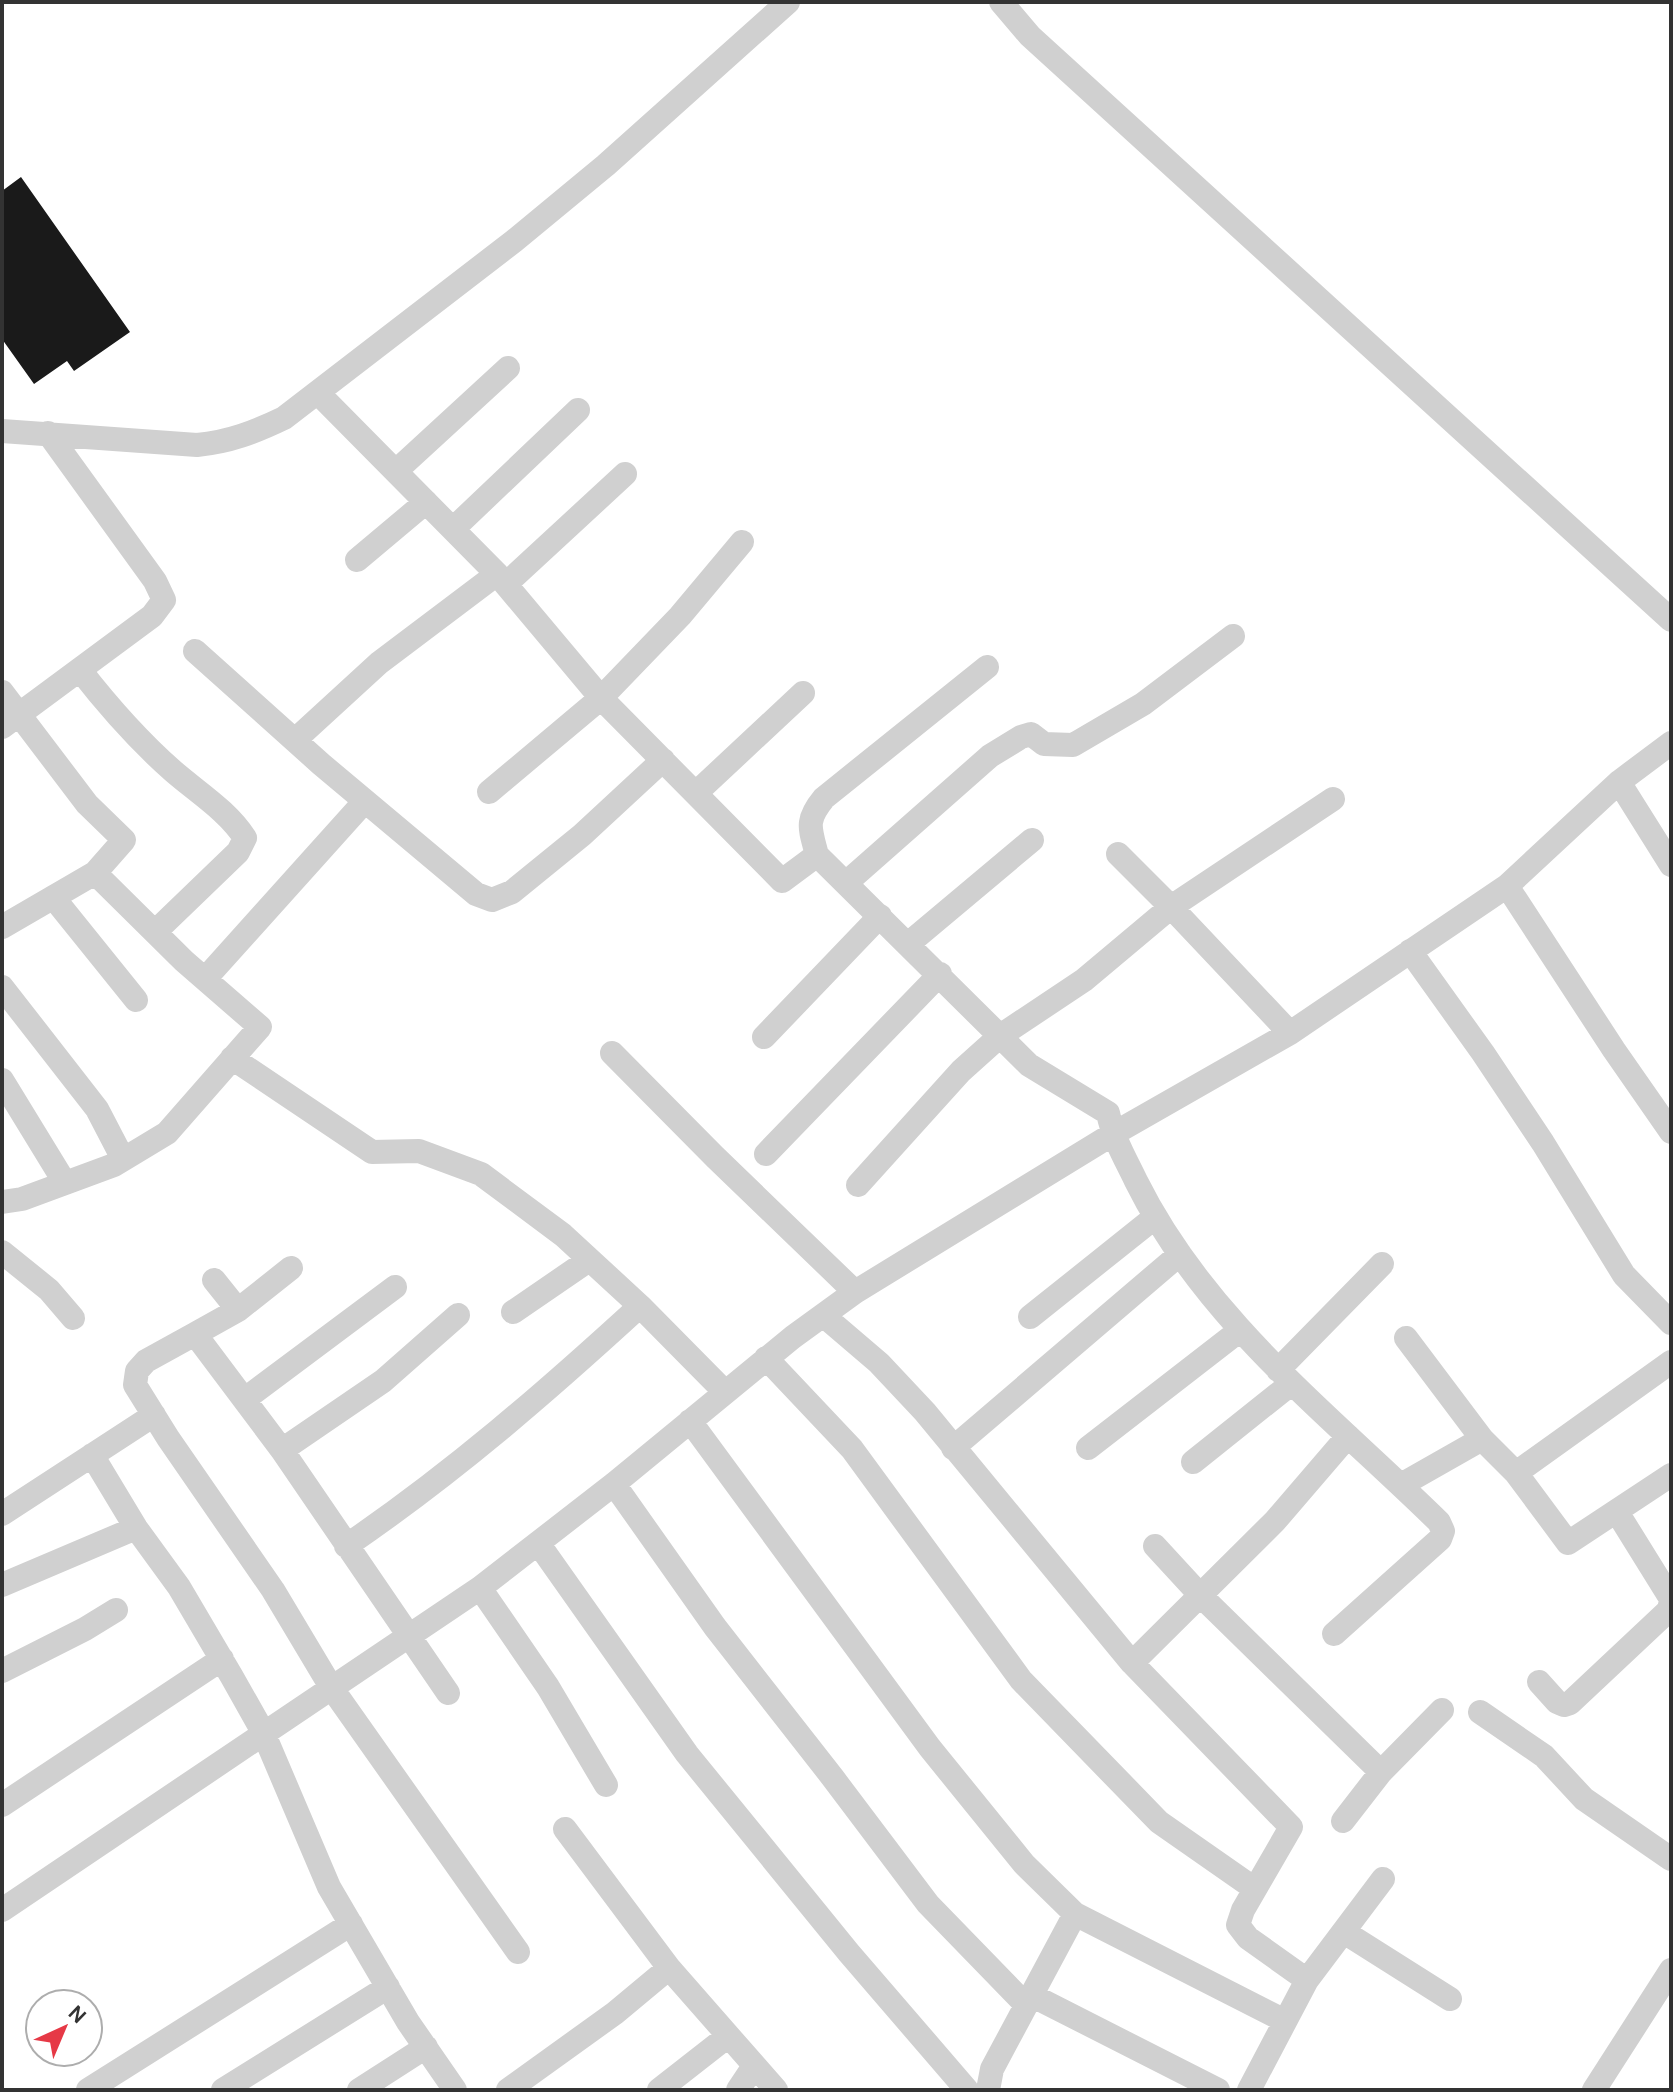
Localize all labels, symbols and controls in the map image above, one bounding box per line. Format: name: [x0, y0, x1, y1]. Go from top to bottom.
north arrow: [24, 1988, 104, 2068]
text: N: [62, 1999, 92, 2029]

